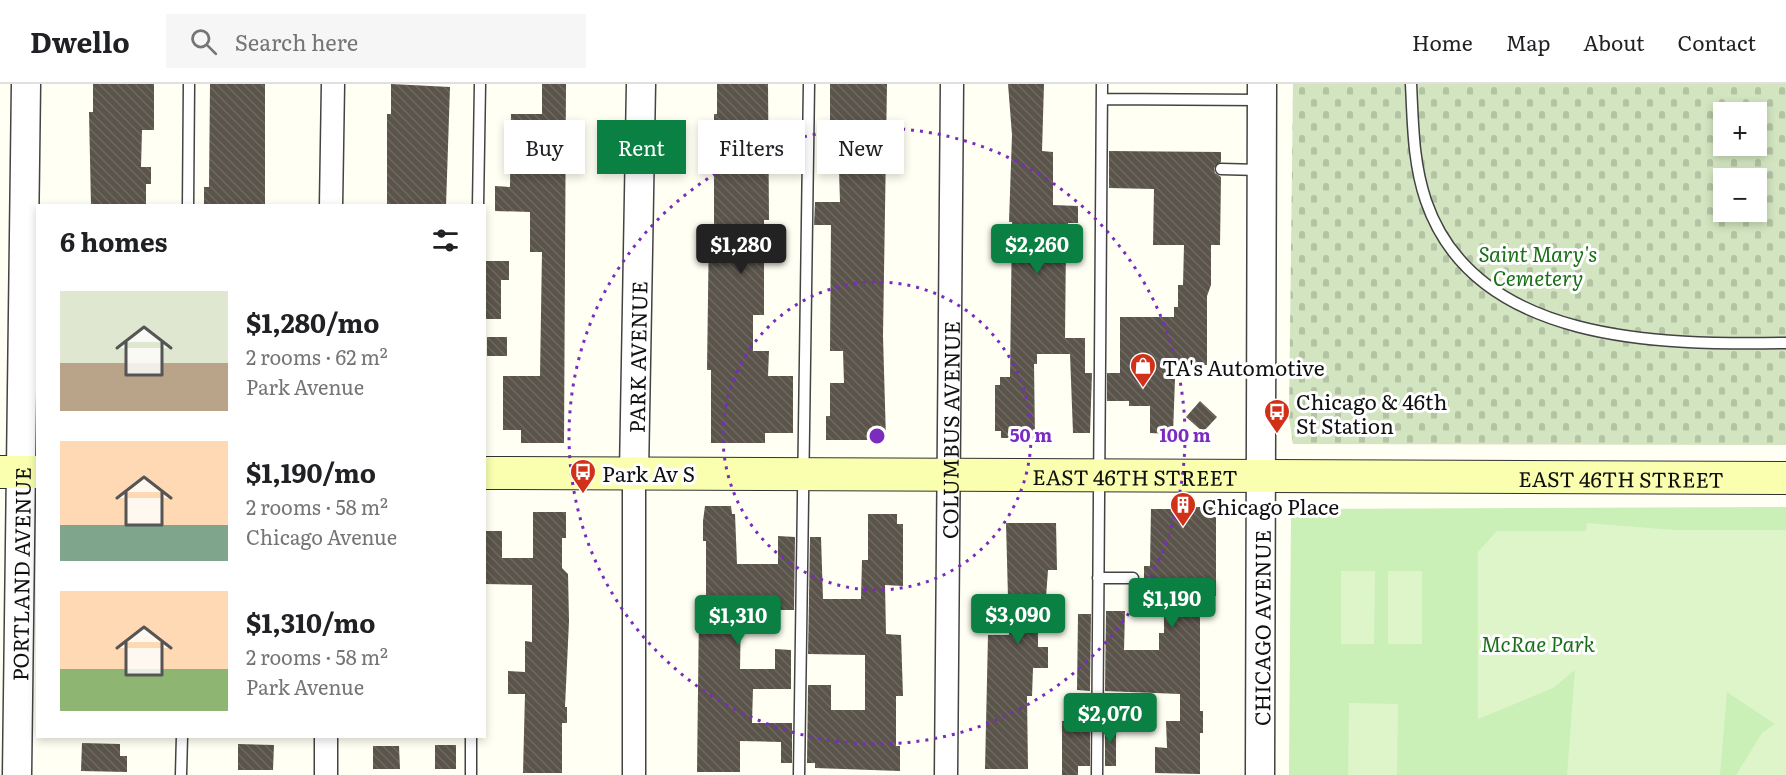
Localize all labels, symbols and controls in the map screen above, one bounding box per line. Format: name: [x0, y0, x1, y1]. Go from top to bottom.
search box: [166, 14, 586, 68]
text: Dwello: [30, 20, 130, 62]
icon: search: [187, 25, 220, 58]
text: Search here: [235, 25, 358, 58]
text: Home: [1412, 26, 1473, 57]
text: Map: [1506, 26, 1550, 57]
text: About: [1583, 26, 1645, 57]
text: Contact: [1678, 26, 1756, 57]
map controls: [1713, 102, 1767, 222]
button: +: [1713, 102, 1767, 156]
chip: Buy: [504, 120, 585, 174]
chip: Rent: [597, 120, 686, 174]
chip: Filters: [698, 120, 805, 174]
chip: New: [817, 120, 904, 174]
button: −: [1713, 168, 1767, 222]
text: 6 homes: [60, 221, 167, 260]
icon: filters: [429, 224, 462, 257]
pin: $1,280: [692, 224, 790, 275]
pin: $2,260: [988, 224, 1086, 275]
text: $1,280: [710, 228, 772, 258]
text: $2,260: [1005, 228, 1069, 258]
park label: Saint Mary's Cemetery: [1479, 237, 1597, 292]
street label: PARK AVENUE: [619, 281, 653, 433]
text: $1,280/mo: [246, 302, 379, 341]
icon: home: [108, 315, 180, 387]
street label: COLUMBUS AVENUE: [933, 321, 965, 539]
text: 2 rooms · 62 m²: [246, 341, 388, 371]
shop icon: TA's Automotive: [1128, 351, 1158, 389]
place label: TA's Automotive: [1162, 351, 1325, 382]
text: Park Avenue: [246, 371, 364, 401]
place label: Chicago & 46th St Station: [1296, 385, 1448, 440]
bus stop icon: Chicago & 46th St Station: [1262, 397, 1292, 435]
text: 50 m: [1010, 421, 1052, 448]
text: 100 m: [1159, 421, 1211, 448]
centre of rings: [867, 426, 887, 446]
text: $1,190/mo: [246, 452, 376, 491]
bus stop icon: Park Av S: [568, 457, 598, 495]
place label: Park Av S: [602, 457, 695, 488]
street label: EAST 46TH STREET: [1032, 460, 1238, 491]
street label: EAST 46TH STREET: [1518, 461, 1724, 493]
icon: home: [108, 465, 180, 537]
street label: PORTLAND AVENUE: [3, 467, 37, 681]
building icon: Chicago Place: [1168, 490, 1198, 528]
place label: Chicago Place: [1202, 490, 1339, 521]
text: 2 rooms · 58 m²: [246, 491, 388, 521]
text: Chicago Avenue: [246, 521, 397, 551]
street label: CHICAGO AVENUE: [1245, 530, 1276, 726]
pin: $1,190: [1123, 578, 1221, 629]
text: $1,190: [1143, 582, 1201, 612]
pin: $3,090: [969, 594, 1067, 645]
pin: $1,310: [689, 595, 787, 646]
text: $3,090: [985, 598, 1051, 628]
text: $1,310: [709, 599, 767, 629]
text: $1,310/mo: [246, 602, 375, 641]
icon: home: [108, 615, 180, 687]
park label: McRae Park: [1481, 627, 1595, 658]
text: 2 rooms · 58 m²: [246, 641, 388, 671]
text: Park Avenue: [246, 671, 364, 701]
pin: $2,070: [1061, 693, 1159, 744]
text: $2,070: [1078, 697, 1142, 727]

